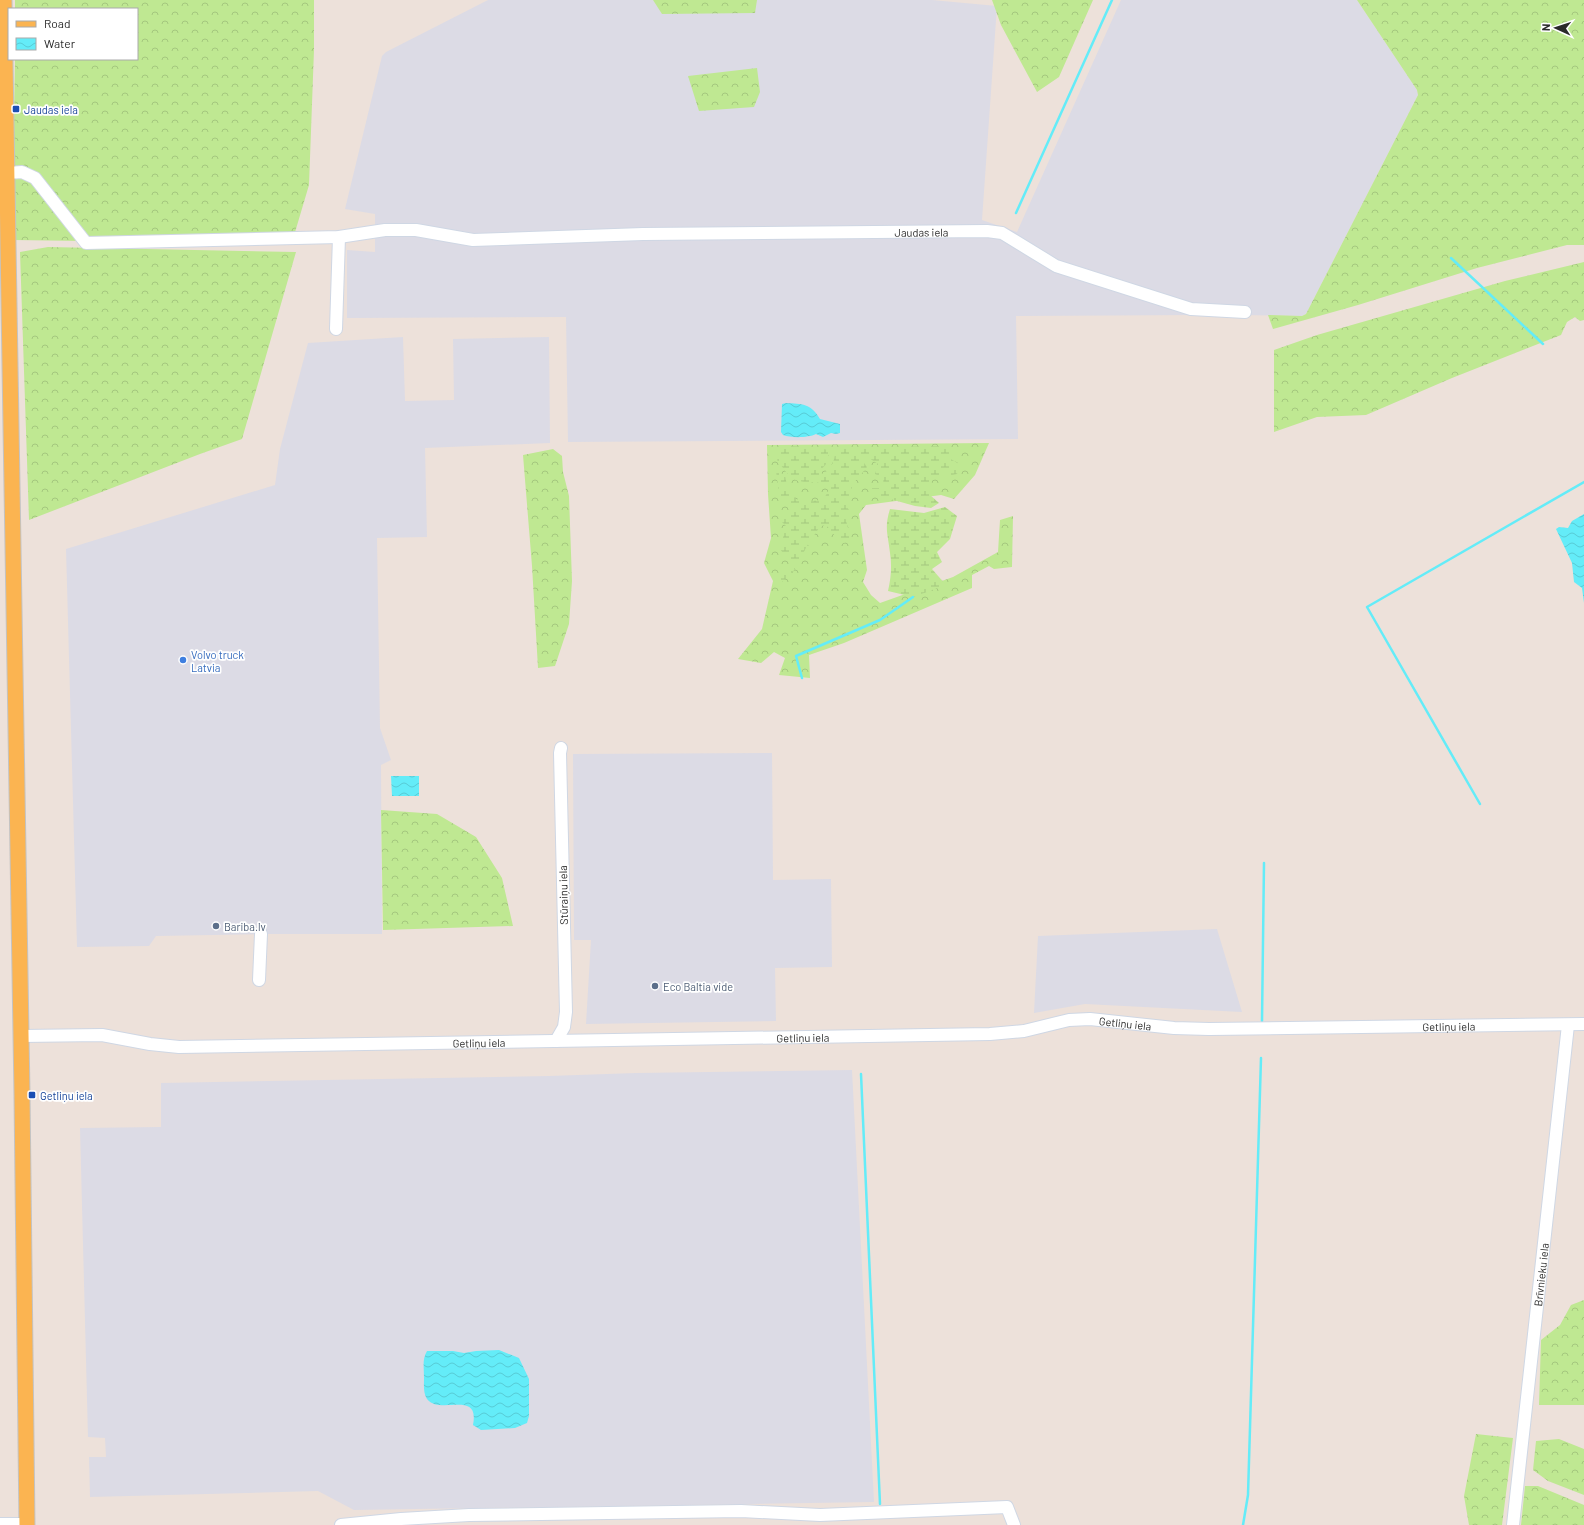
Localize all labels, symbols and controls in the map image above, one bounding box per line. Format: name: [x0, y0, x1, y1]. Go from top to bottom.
legend: [8, 8, 138, 60]
north arrow: [1536, 8, 1576, 48]
text: Road: [44, 16, 71, 30]
text: N: [1539, 23, 1552, 31]
text: Water: [44, 36, 76, 50]
place label: Jaudas iela: [24, 103, 78, 116]
marker: Jaudas iela: [11, 104, 21, 114]
street label: Jaudas iela: [894, 225, 948, 238]
place label: Volvo truck Latvia: [191, 648, 244, 674]
marker: Volvo truck Latvia: [178, 655, 188, 665]
street label: Stūraiņu iela: [556, 865, 570, 925]
place label: Bariba.lv: [224, 920, 266, 933]
marker: Bariba.lv: [211, 921, 221, 931]
place label: Eco Baltia vide: [663, 980, 733, 993]
marker: Eco Baltia vide: [650, 981, 660, 991]
street label: Getliņu iela: [1098, 1013, 1152, 1032]
street label: Getliņu iela: [1422, 1019, 1475, 1033]
street label: Getliņu iela: [776, 1030, 829, 1044]
street label: Getliņu iela: [452, 1035, 505, 1049]
place label: Getliņu iela: [40, 1089, 93, 1102]
marker: Getliņu iela: [27, 1090, 37, 1100]
street label: Brīvnieku iela: [1531, 1242, 1550, 1307]

